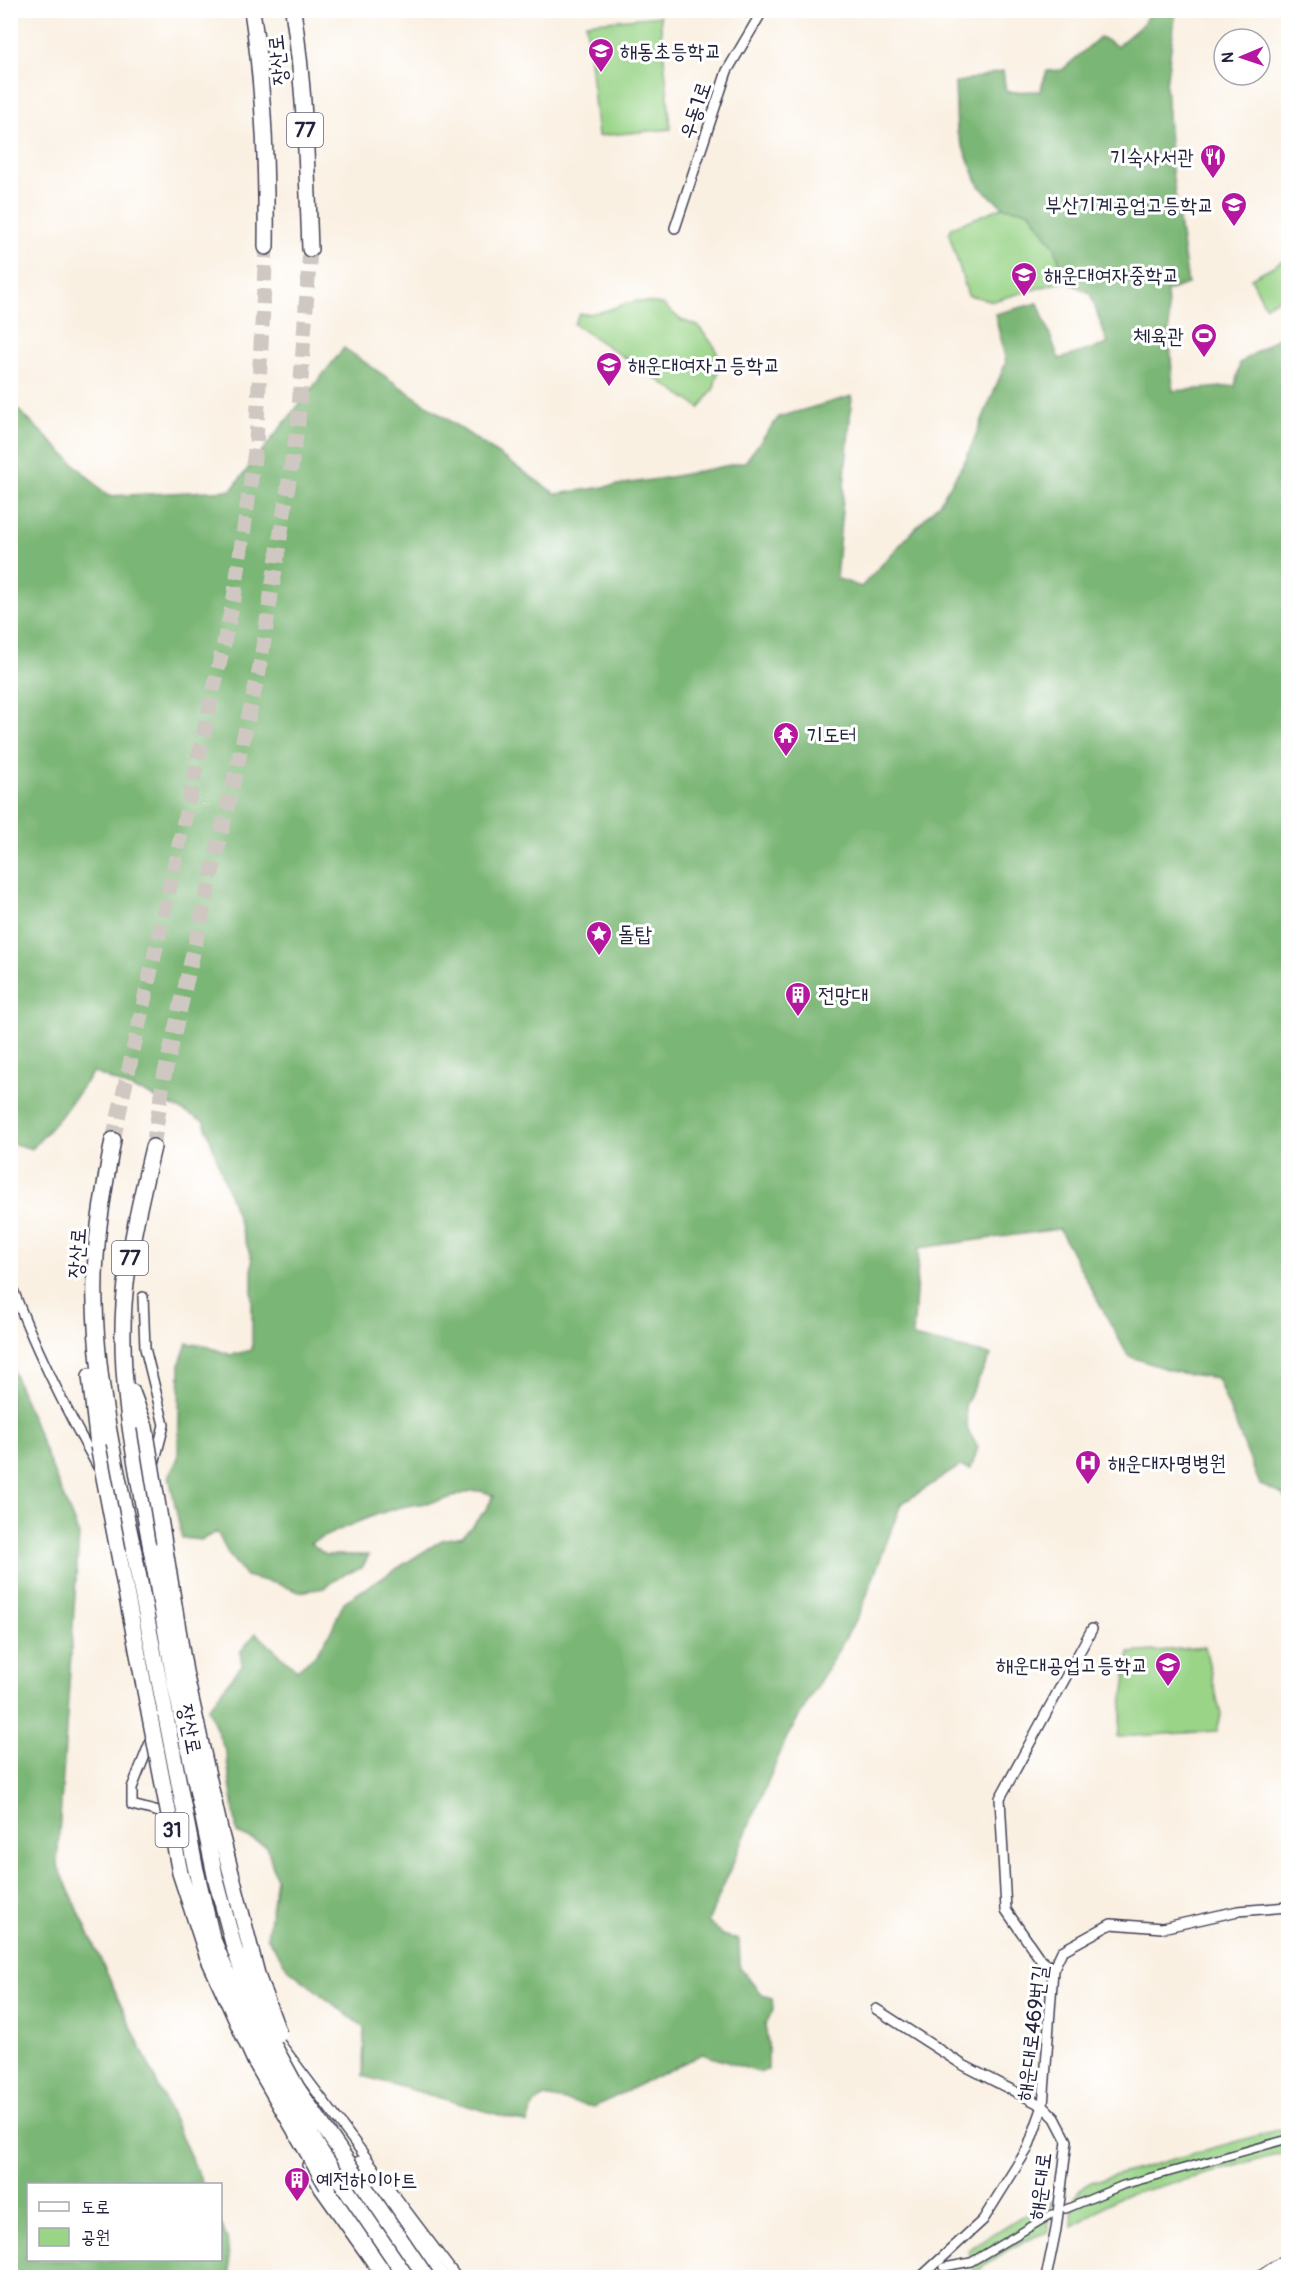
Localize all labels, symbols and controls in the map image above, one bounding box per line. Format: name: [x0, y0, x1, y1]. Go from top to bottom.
north arrow: [1212, 27, 1272, 87]
street label: 장산로: [262, 33, 295, 87]
school or university icon: 해동초등학교: [586, 36, 616, 74]
place label: 해동초등학교: [620, 38, 721, 65]
text: N: [1218, 52, 1238, 63]
street label: 우동1로: [673, 78, 718, 142]
road number: 77: [287, 113, 323, 147]
restaurant icon: 기숙사서관: [1198, 142, 1228, 180]
place label: 기숙사서관: [1110, 144, 1194, 171]
school or university icon: 부산기계공업고등학교: [1219, 190, 1249, 228]
place label: 부산기계공업고등학교: [1045, 192, 1214, 219]
school or university icon: 해운대여자중학교: [1009, 260, 1039, 298]
place label: 해운대여자중학교: [1044, 262, 1179, 289]
sports icon: 체육관: [1189, 321, 1219, 359]
place label: 체육관: [1133, 323, 1184, 350]
school or university icon: 해운대여자고등학교: [594, 350, 624, 388]
place label: 해운대여자고등학교: [628, 352, 780, 379]
temple icon: 기도터: [771, 720, 801, 758]
place label: 기도터: [806, 722, 857, 749]
place icon: 돌탑: [584, 919, 614, 957]
place label: 돌탑: [618, 921, 652, 948]
building icon: 전망대: [783, 980, 813, 1018]
place label: 전망대: [818, 982, 869, 1009]
street label: 장산로: [62, 1227, 93, 1279]
road number: 77: [112, 1241, 148, 1275]
hospital icon: 해운대자명병원: [1073, 1448, 1103, 1486]
place label: 해운대자명병원: [1108, 1450, 1226, 1477]
school or university icon: 해운대공업고등학교: [1153, 1650, 1183, 1688]
place label: 해운대공업고등학교: [996, 1652, 1148, 1679]
street label: 장산로: [171, 1702, 208, 1757]
road number: 31: [156, 1813, 188, 1847]
street label: 해운대로469번길: [1011, 1964, 1054, 2103]
street label: 해운대로: [1023, 2151, 1058, 2221]
building icon: 예전하이아트: [282, 2165, 312, 2203]
place label: 예전하이아트: [316, 2167, 417, 2194]
legend: [27, 2183, 222, 2261]
text: 도로: [81, 2196, 110, 2219]
text: 공원: [81, 2226, 110, 2249]

